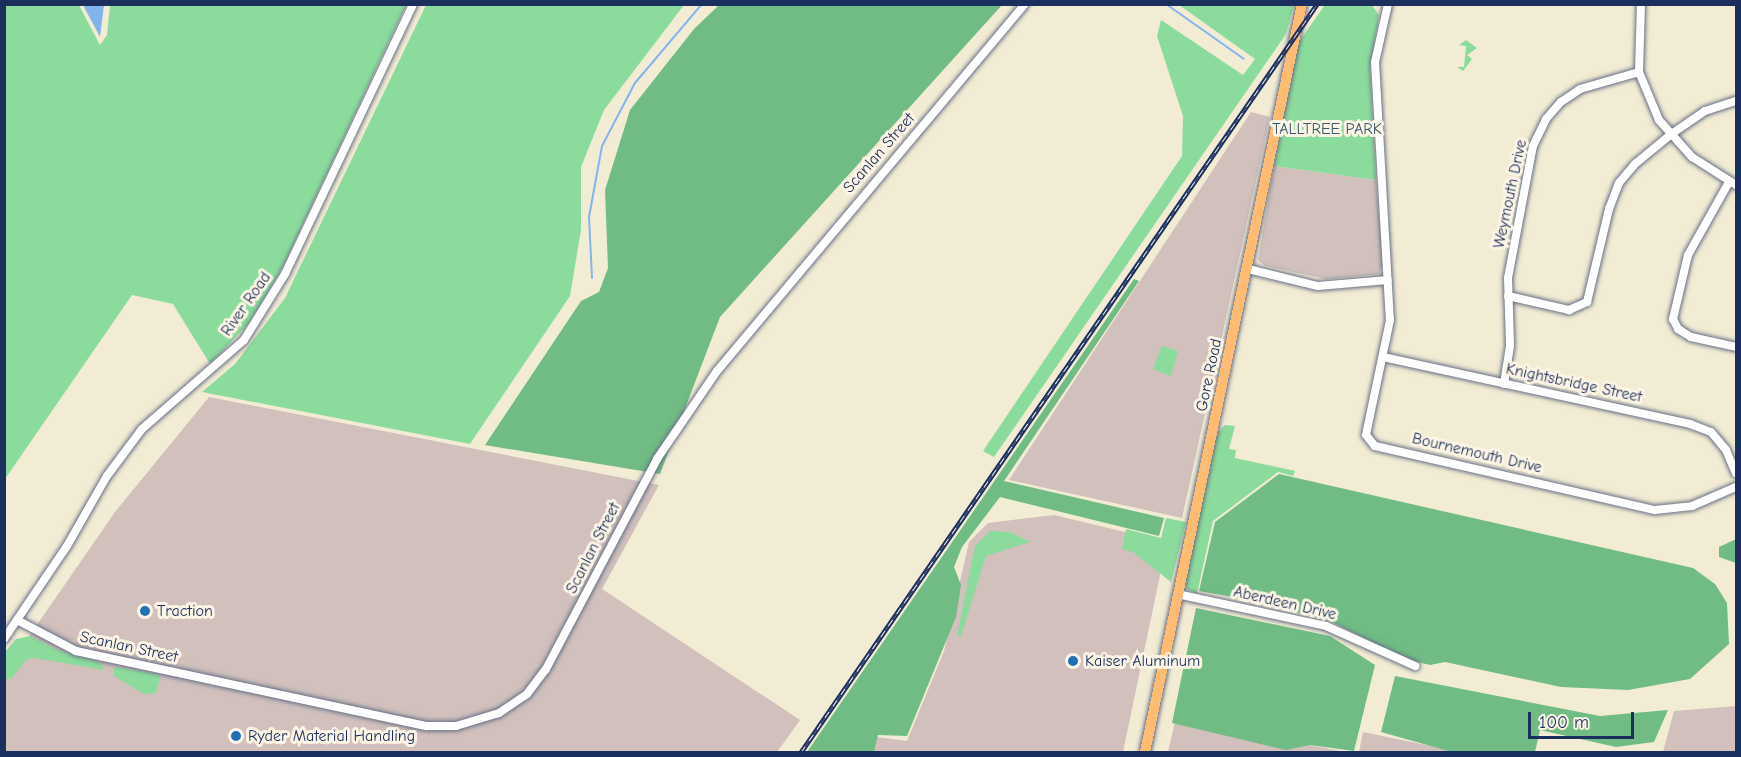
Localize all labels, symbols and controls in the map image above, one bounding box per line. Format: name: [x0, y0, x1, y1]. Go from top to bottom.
street label: Scanlan Street: [839, 109, 919, 197]
park label: TALLTREE PARK: [1272, 119, 1382, 139]
street label: Weymouth Drive: [1489, 138, 1531, 250]
street label: River Road: [217, 268, 275, 340]
street label: Gore Road: [1192, 337, 1226, 413]
street label: Knightsbridge Street: [1504, 359, 1644, 407]
street label: Bournemouth Drive: [1410, 429, 1544, 477]
street label: Scanlan Street: [562, 499, 624, 597]
street label: Aberdeen Drive: [1232, 582, 1338, 624]
place label: Traction: [157, 601, 213, 621]
marker: Traction: [138, 604, 152, 618]
street label: Scanlan Street: [78, 627, 180, 667]
place label: Kaiser Aluminum: [1085, 651, 1200, 671]
marker: Kaiser Aluminum: [1066, 654, 1080, 668]
scale bar: [1531, 700, 1638, 738]
text: 100 m: [1539, 712, 1589, 733]
place label: Ryder Material Handling: [248, 726, 415, 746]
marker: Ryder Material Handling: [229, 729, 243, 743]

